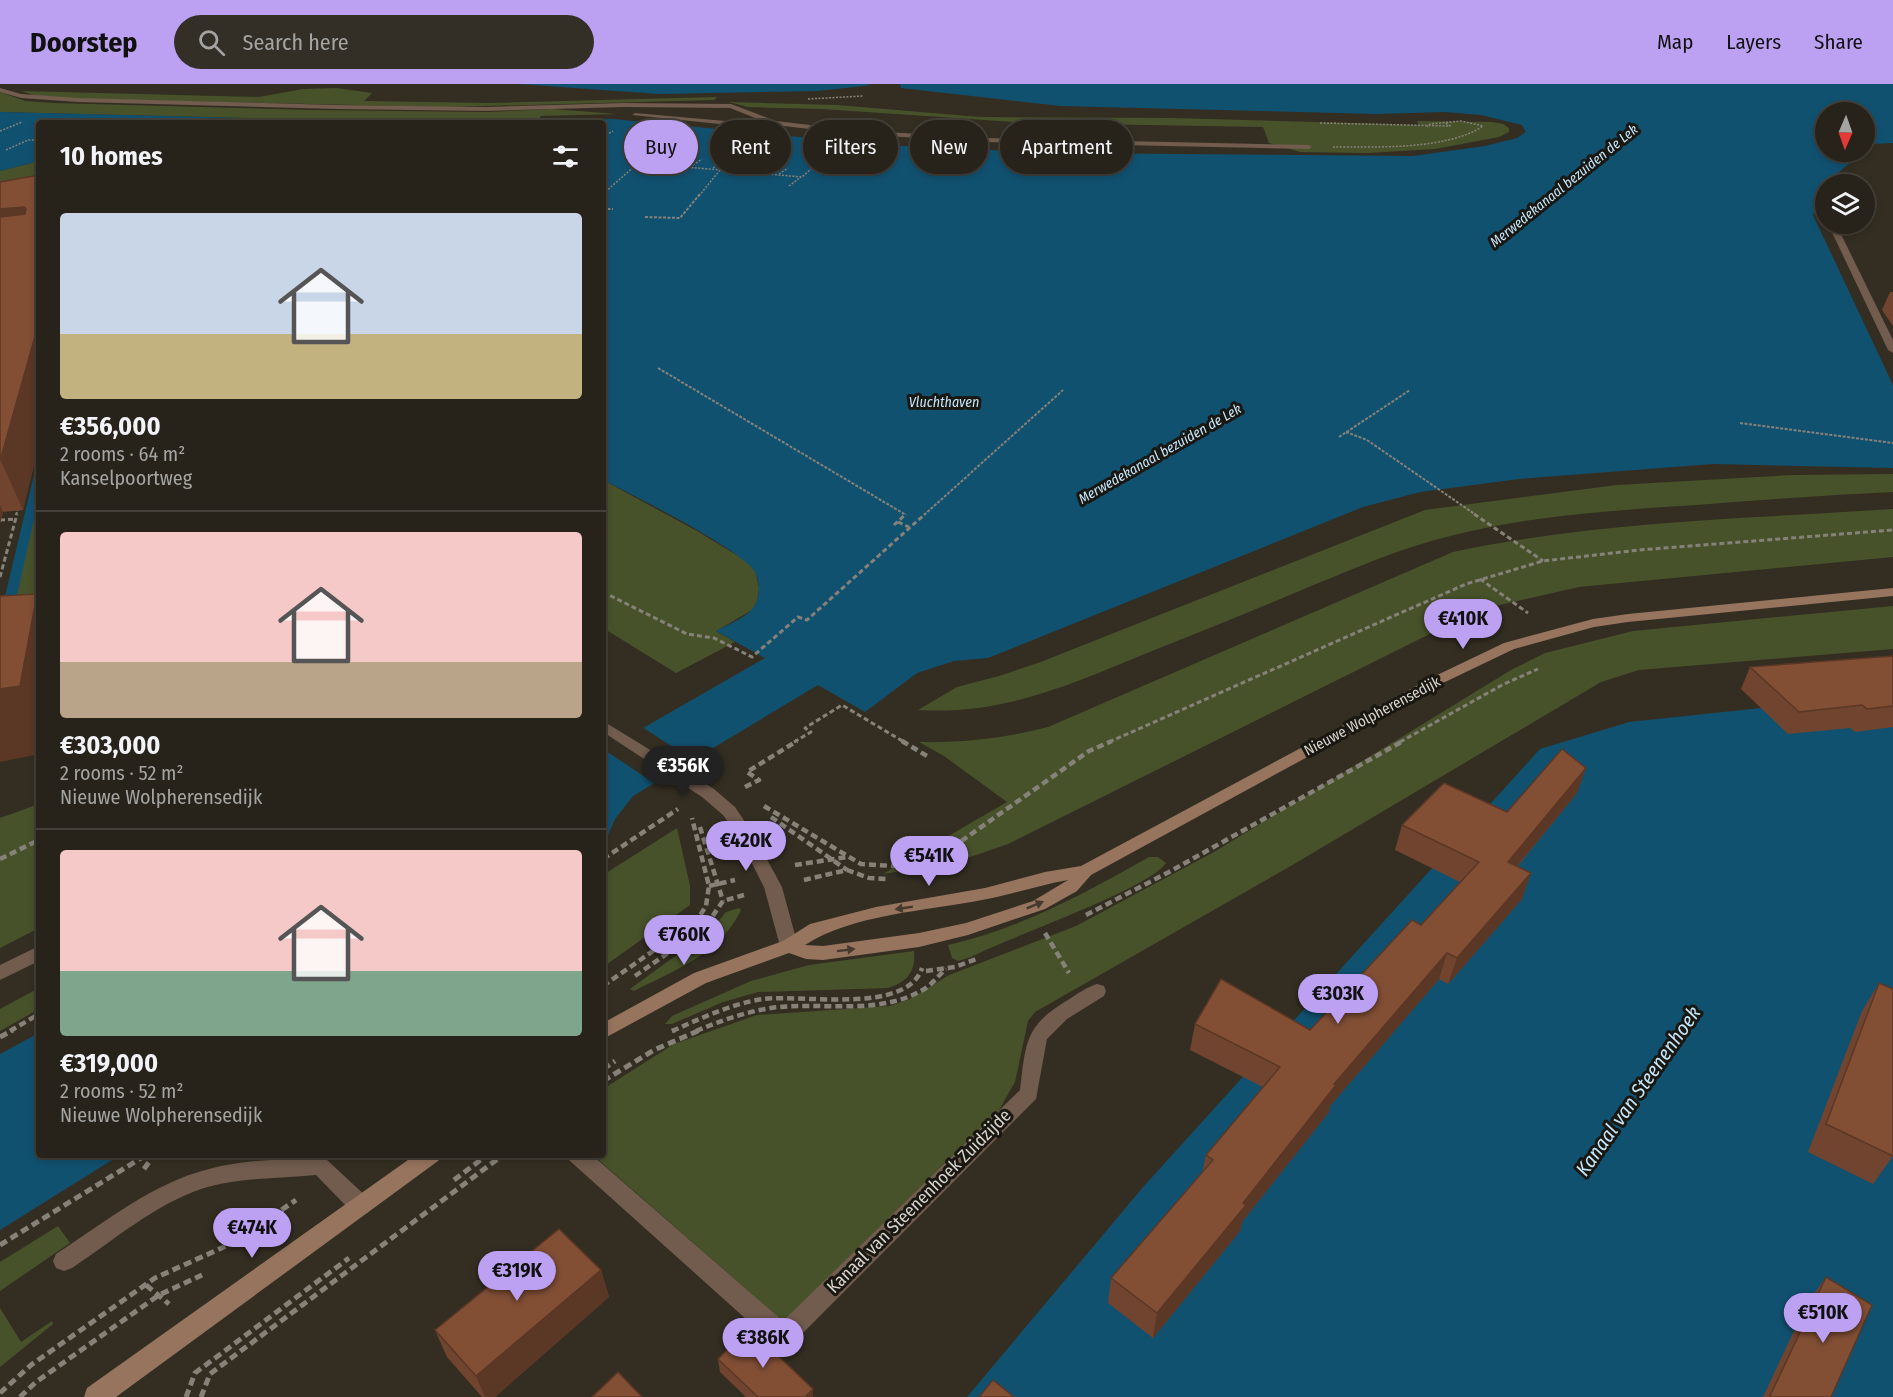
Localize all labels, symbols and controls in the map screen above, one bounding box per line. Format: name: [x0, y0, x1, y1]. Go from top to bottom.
search box: [174, 15, 594, 69]
text: Doorstep: [30, 26, 138, 59]
icon: search: [195, 26, 228, 59]
text: Search here: [243, 29, 349, 56]
text: Map: [1657, 29, 1693, 55]
text: Layers: [1726, 29, 1781, 55]
text: Share: [1814, 29, 1863, 55]
north arrow: [1815, 102, 1875, 162]
map controls: [1815, 102, 1875, 234]
chip: Buy: [624, 120, 698, 174]
chip: Rent: [710, 120, 791, 174]
chip: Filters: [803, 120, 898, 174]
chip: New: [910, 120, 988, 174]
chip: Apartment: [1000, 120, 1133, 174]
water label: Merwedekanaal bezuiden de Lek: [1487, 121, 1641, 251]
icon: filters: [549, 140, 582, 173]
text: 10 homes: [60, 141, 163, 172]
button: layers: [1815, 174, 1875, 234]
icon: home: [267, 252, 375, 360]
water label: Vluchthaven: [909, 394, 979, 411]
water label: Merwedekanaal bezuiden de Lek: [1075, 400, 1245, 508]
text: €356,000: [60, 411, 161, 442]
text: 2 rooms · 64 m²: [60, 442, 185, 466]
text: Kanselpoortweg: [60, 466, 192, 490]
icon: home: [267, 571, 375, 679]
pin: €410K: [1421, 599, 1505, 650]
text: €410K: [1438, 606, 1488, 630]
street label: Nieuwe Wolpherensedijk: [1301, 672, 1443, 760]
text: €303,000: [60, 730, 161, 761]
pin: €356K: [641, 746, 725, 797]
text: €356K: [657, 753, 709, 777]
text: 2 rooms · 52 m²: [60, 761, 184, 785]
text: Nieuwe Wolpherensedijk: [60, 785, 262, 809]
pin: €420K: [704, 821, 788, 872]
text: €420K: [720, 828, 772, 852]
pin: €541K: [887, 836, 971, 887]
text: €541K: [904, 843, 954, 867]
icon: home: [267, 889, 375, 997]
one-way arrow: [1027, 900, 1045, 910]
one-way arrow: [895, 904, 914, 913]
pin: €760K: [642, 915, 726, 966]
text: €760K: [658, 922, 710, 946]
one-way arrow: [837, 945, 856, 955]
pin: €303K: [1296, 974, 1380, 1025]
text: €303K: [1312, 981, 1364, 1005]
water label: Kanaal van Steenenhoek: [1570, 1002, 1706, 1180]
text: €319,000: [60, 1048, 158, 1079]
text: 2 rooms · 52 m²: [60, 1079, 184, 1103]
text: Nieuwe Wolpherensedijk: [60, 1103, 262, 1127]
street label: Kanaal van Steenenhoek Zuidzijde: [822, 1104, 1016, 1298]
pin: €474K: [210, 1208, 294, 1259]
text: €474K: [227, 1215, 277, 1239]
pin: €319K: [475, 1251, 559, 1302]
text: €319K: [492, 1258, 542, 1282]
pin: €510K: [1781, 1293, 1865, 1344]
text: €510K: [1798, 1300, 1848, 1324]
pin: €386K: [721, 1318, 805, 1369]
text: €386K: [737, 1325, 789, 1349]

